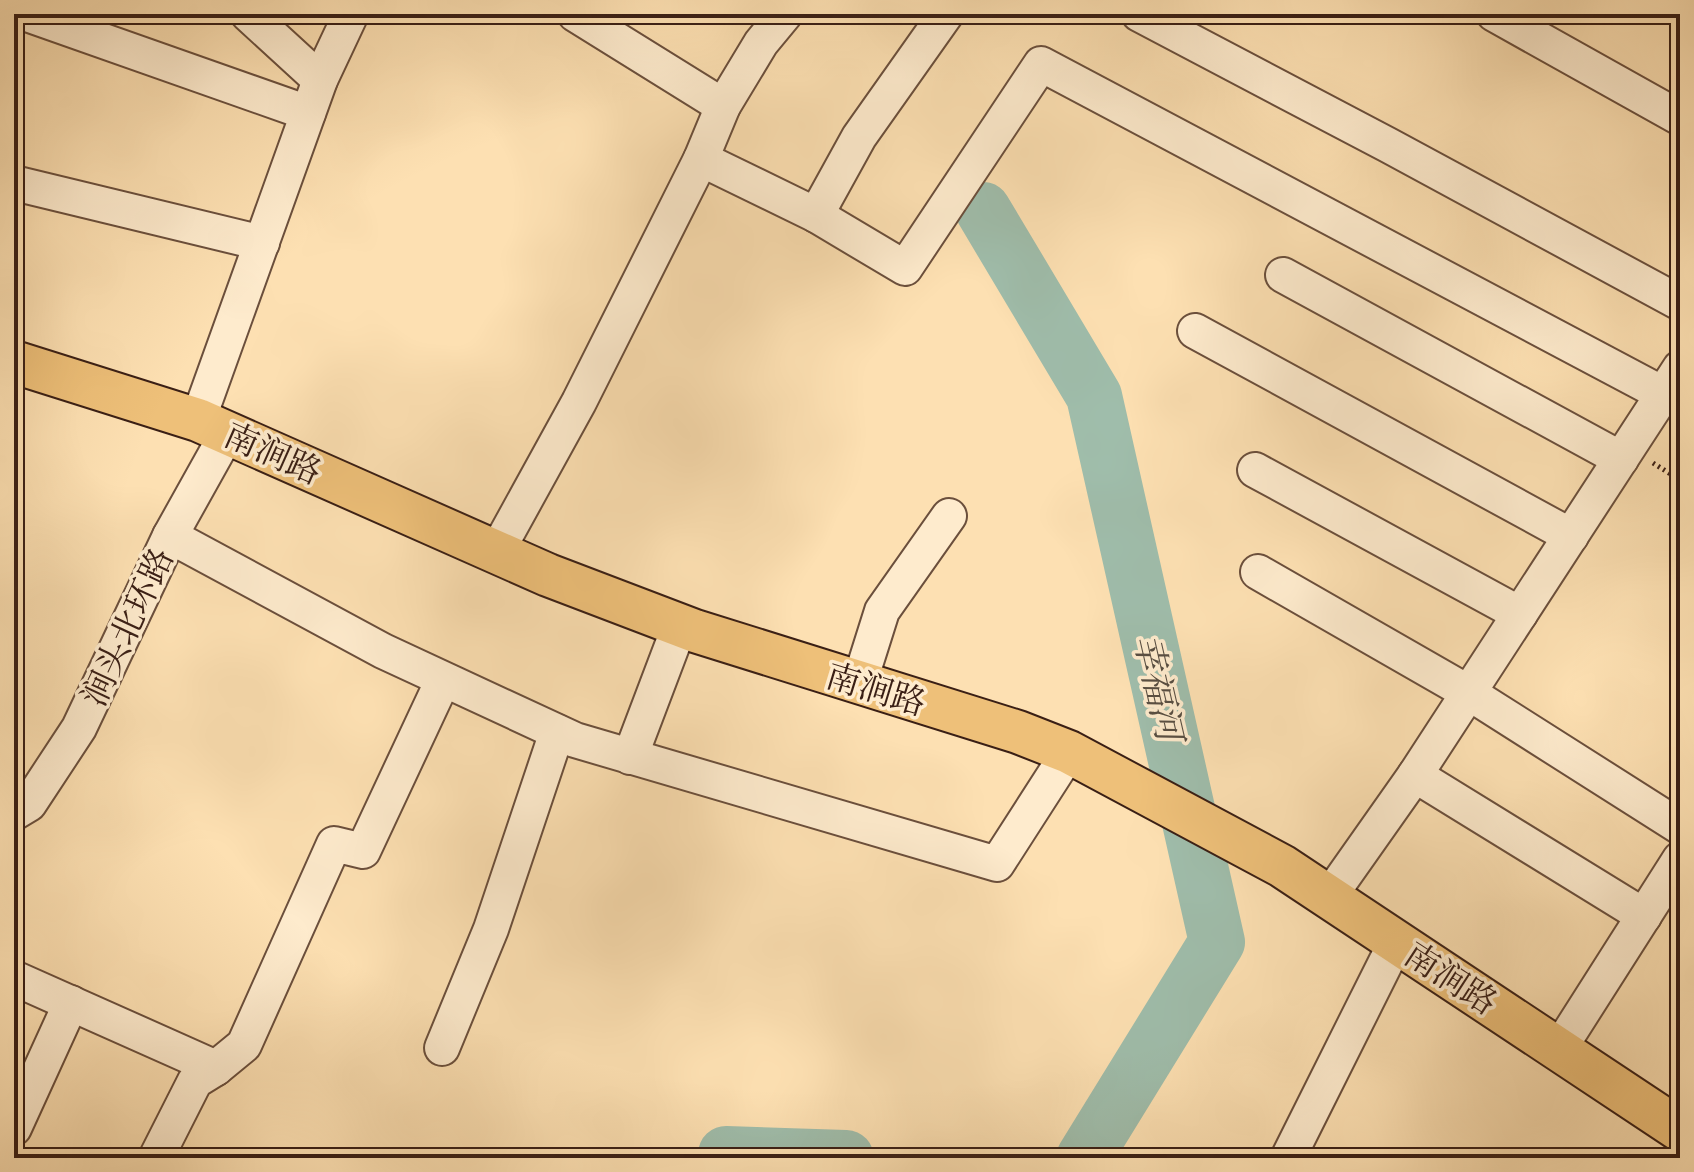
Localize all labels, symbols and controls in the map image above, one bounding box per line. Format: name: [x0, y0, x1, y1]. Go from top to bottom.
street label: 南涧路: [215, 413, 328, 499]
street label: 涧头北环路: [72, 541, 188, 716]
water label: 幸福河: [1118, 629, 1194, 752]
street label: 南涧路: [819, 654, 931, 731]
street label: 南涧路: [1393, 933, 1505, 1029]

